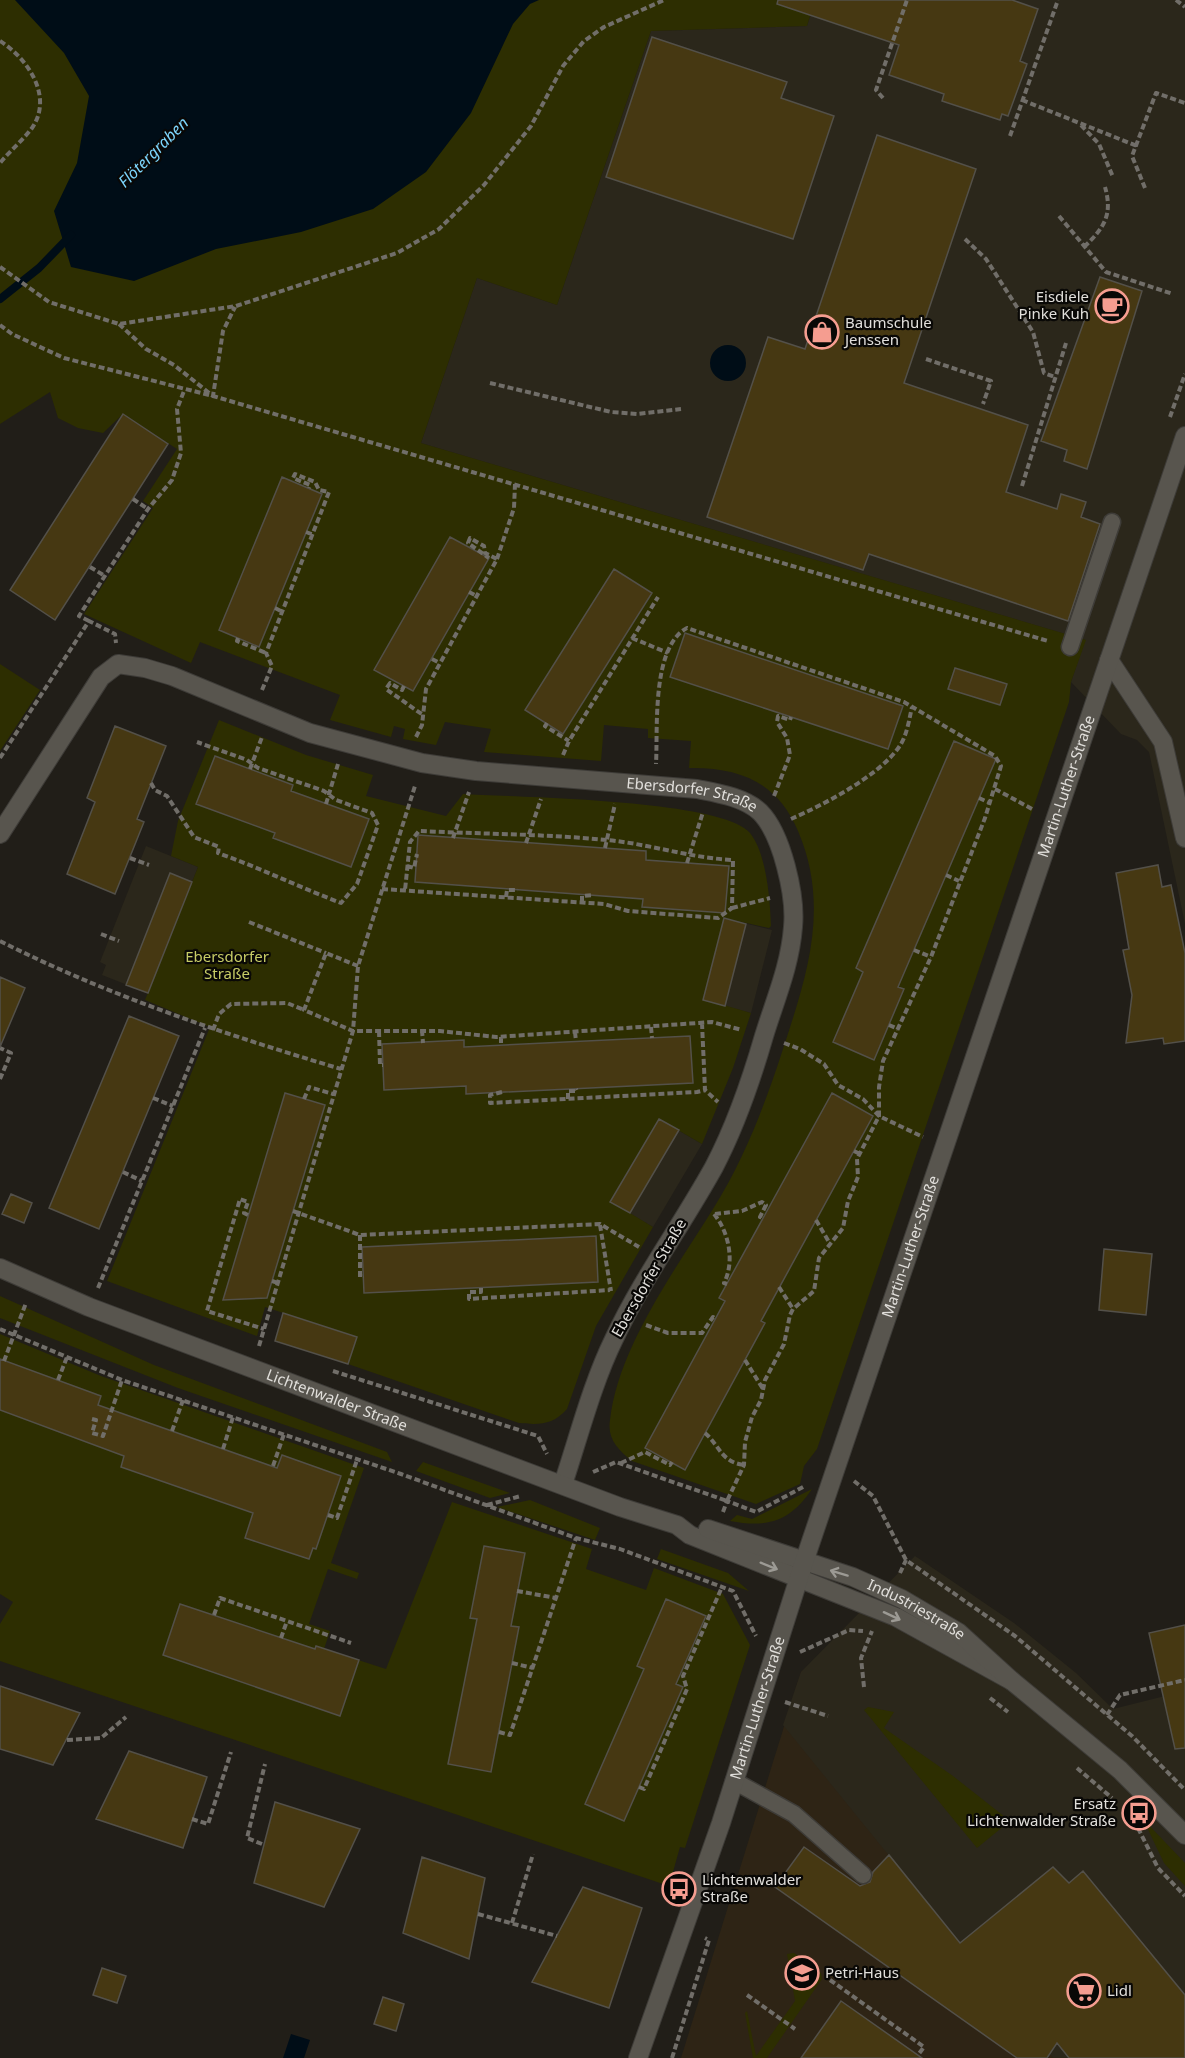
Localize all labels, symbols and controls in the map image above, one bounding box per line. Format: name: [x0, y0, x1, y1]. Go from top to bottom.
water label: Flötergraben: [113, 112, 193, 192]
place label: Eisdiele Pinke Kuh: [1019, 286, 1089, 323]
cafe icon: Eisdiele Pinke Kuh: [1094, 288, 1130, 324]
place label: Baumschule Jenssen: [843, 312, 932, 349]
shop icon: Baumschule Jenssen: [804, 314, 840, 350]
street label: Martin-Luther-Straße: [1032, 712, 1099, 860]
street label: Ebersdorfer Straße: [626, 772, 762, 816]
park label: Ebersdorfer Straße: [185, 946, 269, 983]
street label: Martin-Luther-Straße: [876, 1173, 943, 1320]
street label: Ebersdorfer Straße: [606, 1215, 690, 1340]
street label: Lichtenwalder Straße: [264, 1364, 411, 1435]
one-way arrow: [759, 1561, 777, 1572]
one-way arrow: [830, 1567, 849, 1578]
street label: Industriestraße: [865, 1574, 971, 1643]
one-way arrow: [883, 1610, 901, 1622]
street label: Martin-Luther-Straße: [725, 1634, 789, 1782]
place label: Ersatz Lichtenwalder Straße: [967, 1793, 1116, 1830]
bus stop icon: Ersatz Lichtenwalder Straße: [1121, 1795, 1157, 1831]
place label: Lichtenwalder Straße: [702, 1869, 801, 1906]
bus stop icon: Lichtenwalder Straße: [661, 1871, 697, 1907]
school or university icon: Petri-Haus: [784, 1955, 820, 1991]
place label: Petri-Haus: [825, 1962, 899, 1982]
supermarket icon: Lidl: [1066, 1973, 1102, 2009]
place label: Lidl: [1107, 1980, 1132, 2000]

